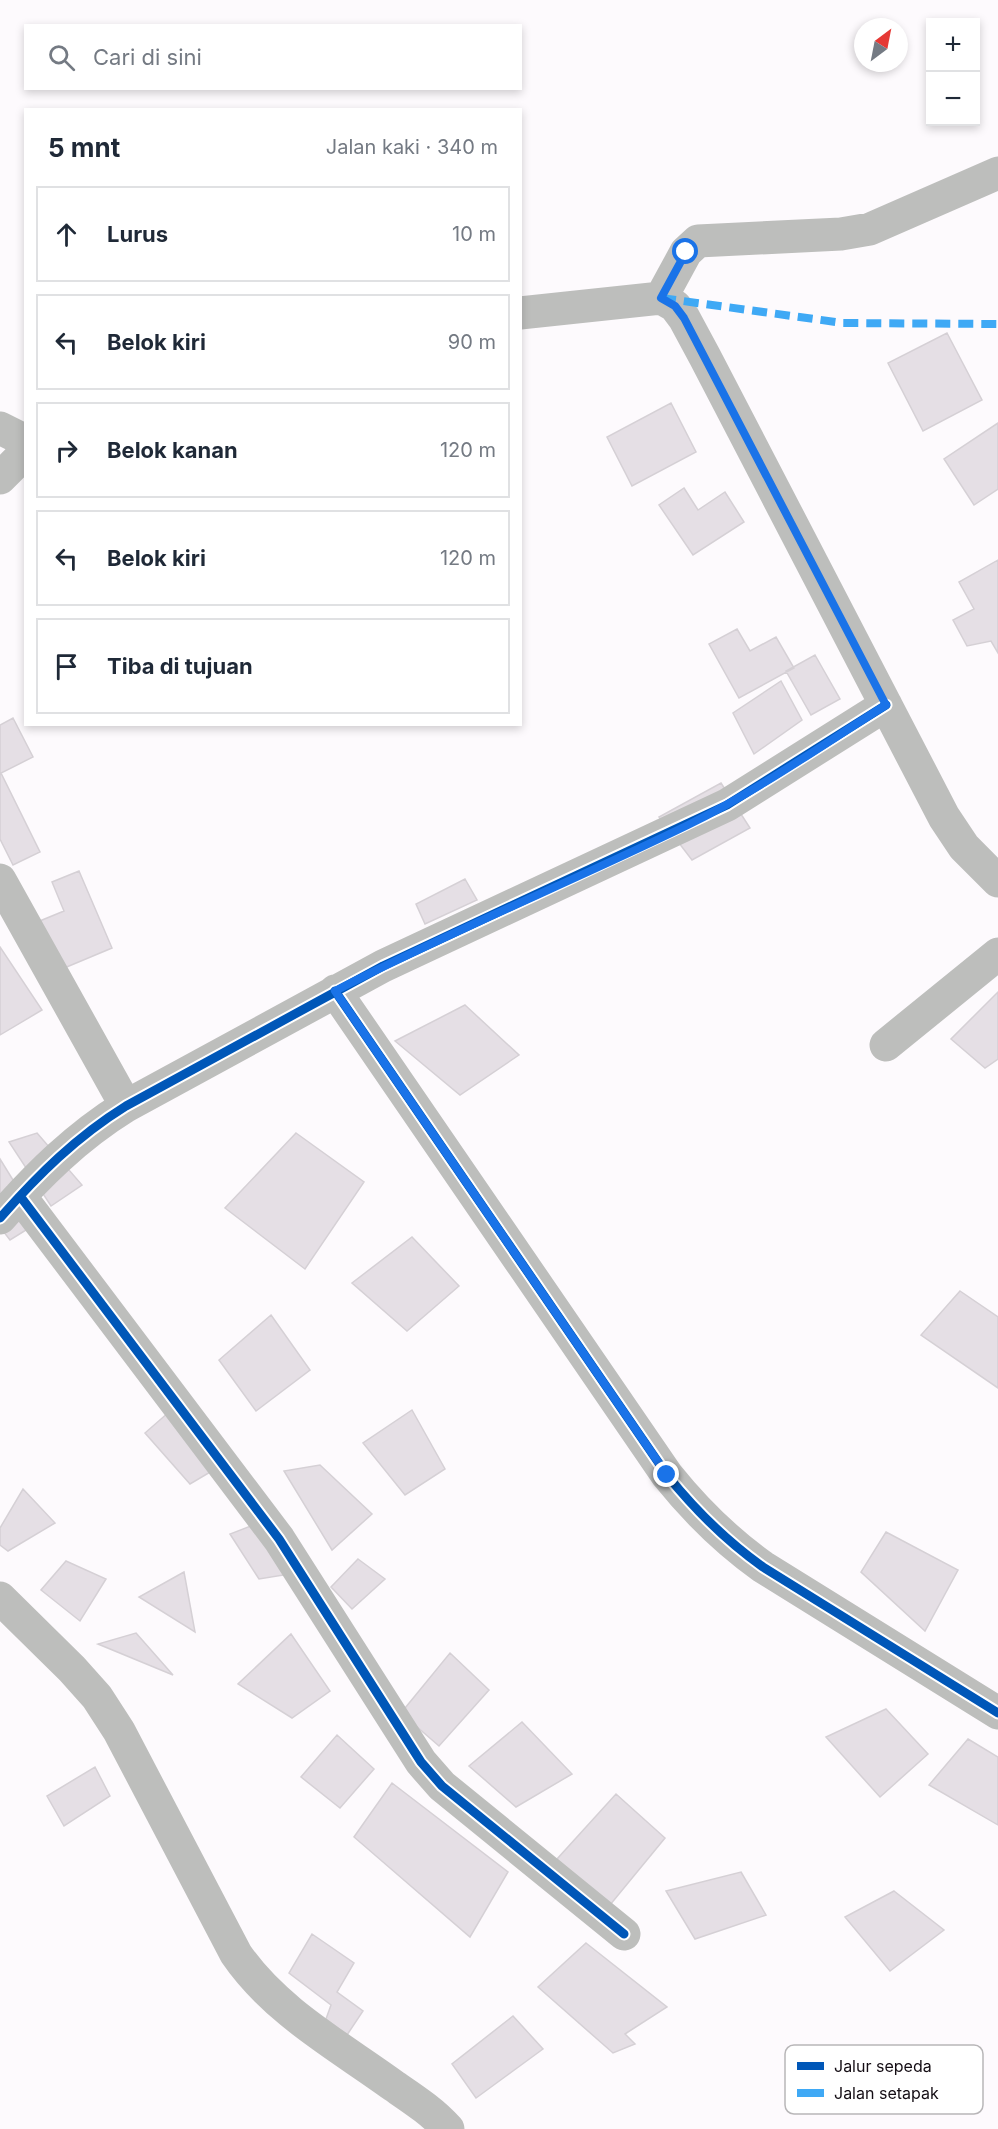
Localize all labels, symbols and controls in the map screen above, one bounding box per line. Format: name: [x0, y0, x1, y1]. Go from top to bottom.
north arrow: [854, 18, 908, 72]
map controls: [926, 18, 980, 126]
button: +: [926, 18, 980, 72]
search box: [24, 24, 522, 90]
icon: search: [45, 41, 78, 74]
text: Cari di sini: [93, 44, 202, 70]
button: −: [926, 72, 980, 126]
text: 5 mnt: [48, 132, 120, 163]
text: Jalan kaki · 340 m: [326, 135, 498, 159]
icon: ahead: [50, 218, 83, 251]
text: Lurus: [107, 221, 168, 247]
text: 10 m: [452, 222, 496, 246]
route start: [672, 238, 698, 264]
icon: left: [50, 326, 83, 359]
text: Belok kiri: [107, 329, 206, 355]
text: 90 m: [448, 330, 496, 354]
icon: right: [50, 434, 83, 467]
text: Belok kanan: [107, 437, 238, 463]
text: 120 m: [440, 438, 496, 462]
icon: left: [50, 542, 83, 575]
text: Belok kiri: [107, 545, 206, 571]
text: 120 m: [440, 546, 496, 570]
icon: arrive: [50, 650, 83, 683]
text: Tiba di tujuan: [107, 653, 253, 679]
route end: [653, 1461, 679, 1487]
legend: [785, 2045, 983, 2114]
text: Jalur sepeda: [834, 2056, 932, 2076]
text: Jalan setapak: [834, 2083, 939, 2103]

